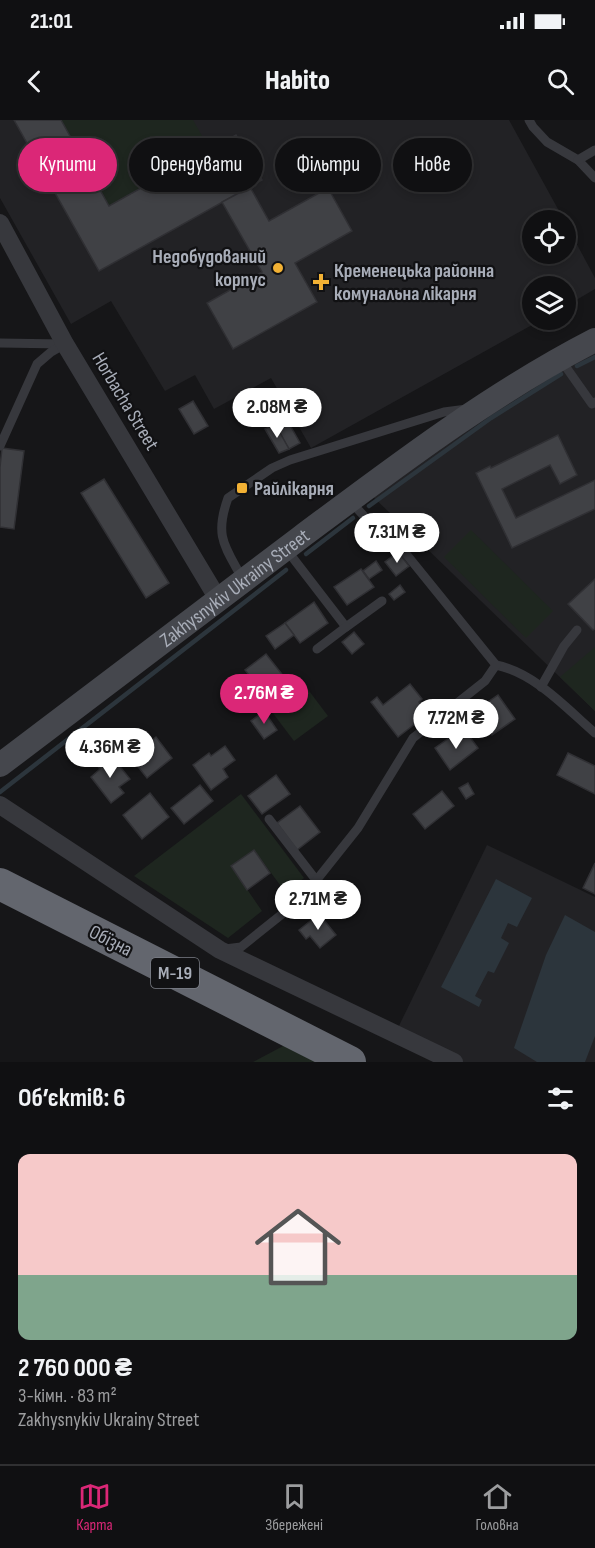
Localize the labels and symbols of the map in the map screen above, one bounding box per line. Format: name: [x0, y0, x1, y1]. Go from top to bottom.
place label: Недобудований корпус: [152, 245, 266, 292]
place label: Кременецька районна комунальна лікарня: [334, 259, 494, 306]
marker: Недобудований корпус: [271, 261, 285, 275]
marker: Кременецька районна комунальна лікарня: [312, 273, 330, 291]
street label: Horbacha Street: [87, 348, 164, 455]
pin: 2.08M ₴: [222, 388, 332, 439]
place label: Райлікарня: [254, 477, 334, 501]
marker: Райлікарня: [235, 481, 249, 495]
pin: 7.31M ₴: [342, 513, 452, 564]
street label: Zakhysnykiv Ukrainy Street: [155, 524, 314, 653]
pin: 2.76M ₴: [209, 674, 319, 725]
pin: 7.72M ₴: [401, 699, 511, 750]
pin: 4.36M ₴: [55, 728, 165, 779]
pin: 2.71M ₴: [263, 880, 373, 931]
street label: Обїзна: [85, 920, 136, 962]
road number: М-19: [151, 958, 199, 988]

